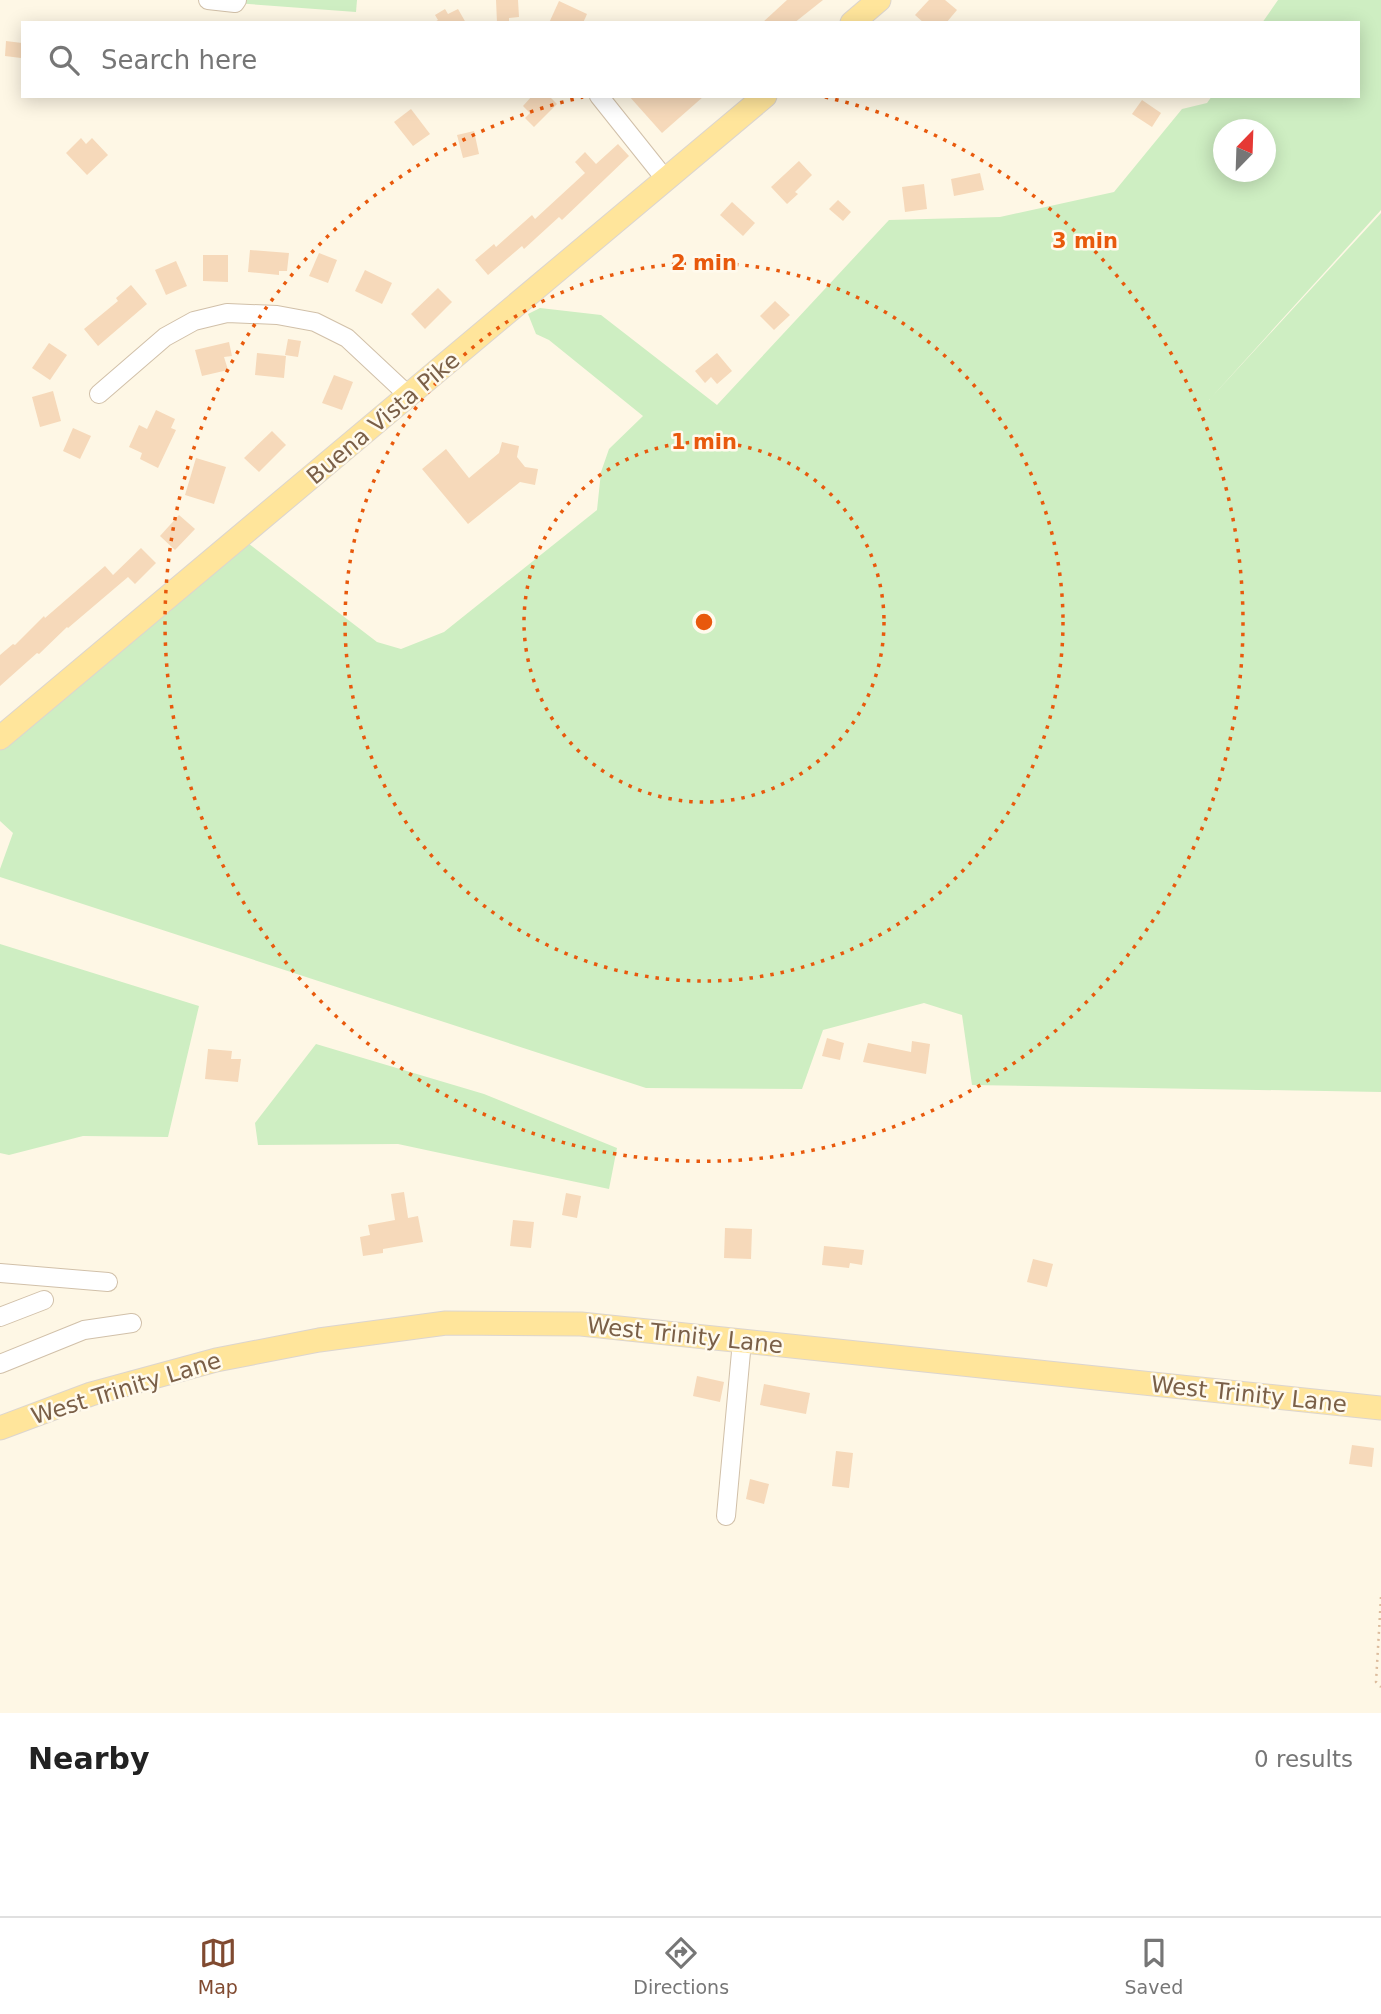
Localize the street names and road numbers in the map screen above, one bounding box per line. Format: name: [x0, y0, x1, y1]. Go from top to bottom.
street label: Buena Vista Pike: [302, 347, 464, 489]
street label: West Trinity Lane: [586, 1312, 784, 1358]
street label: West Trinity Lane: [28, 1347, 224, 1429]
street label: West Trinity Lane: [1150, 1371, 1348, 1417]

